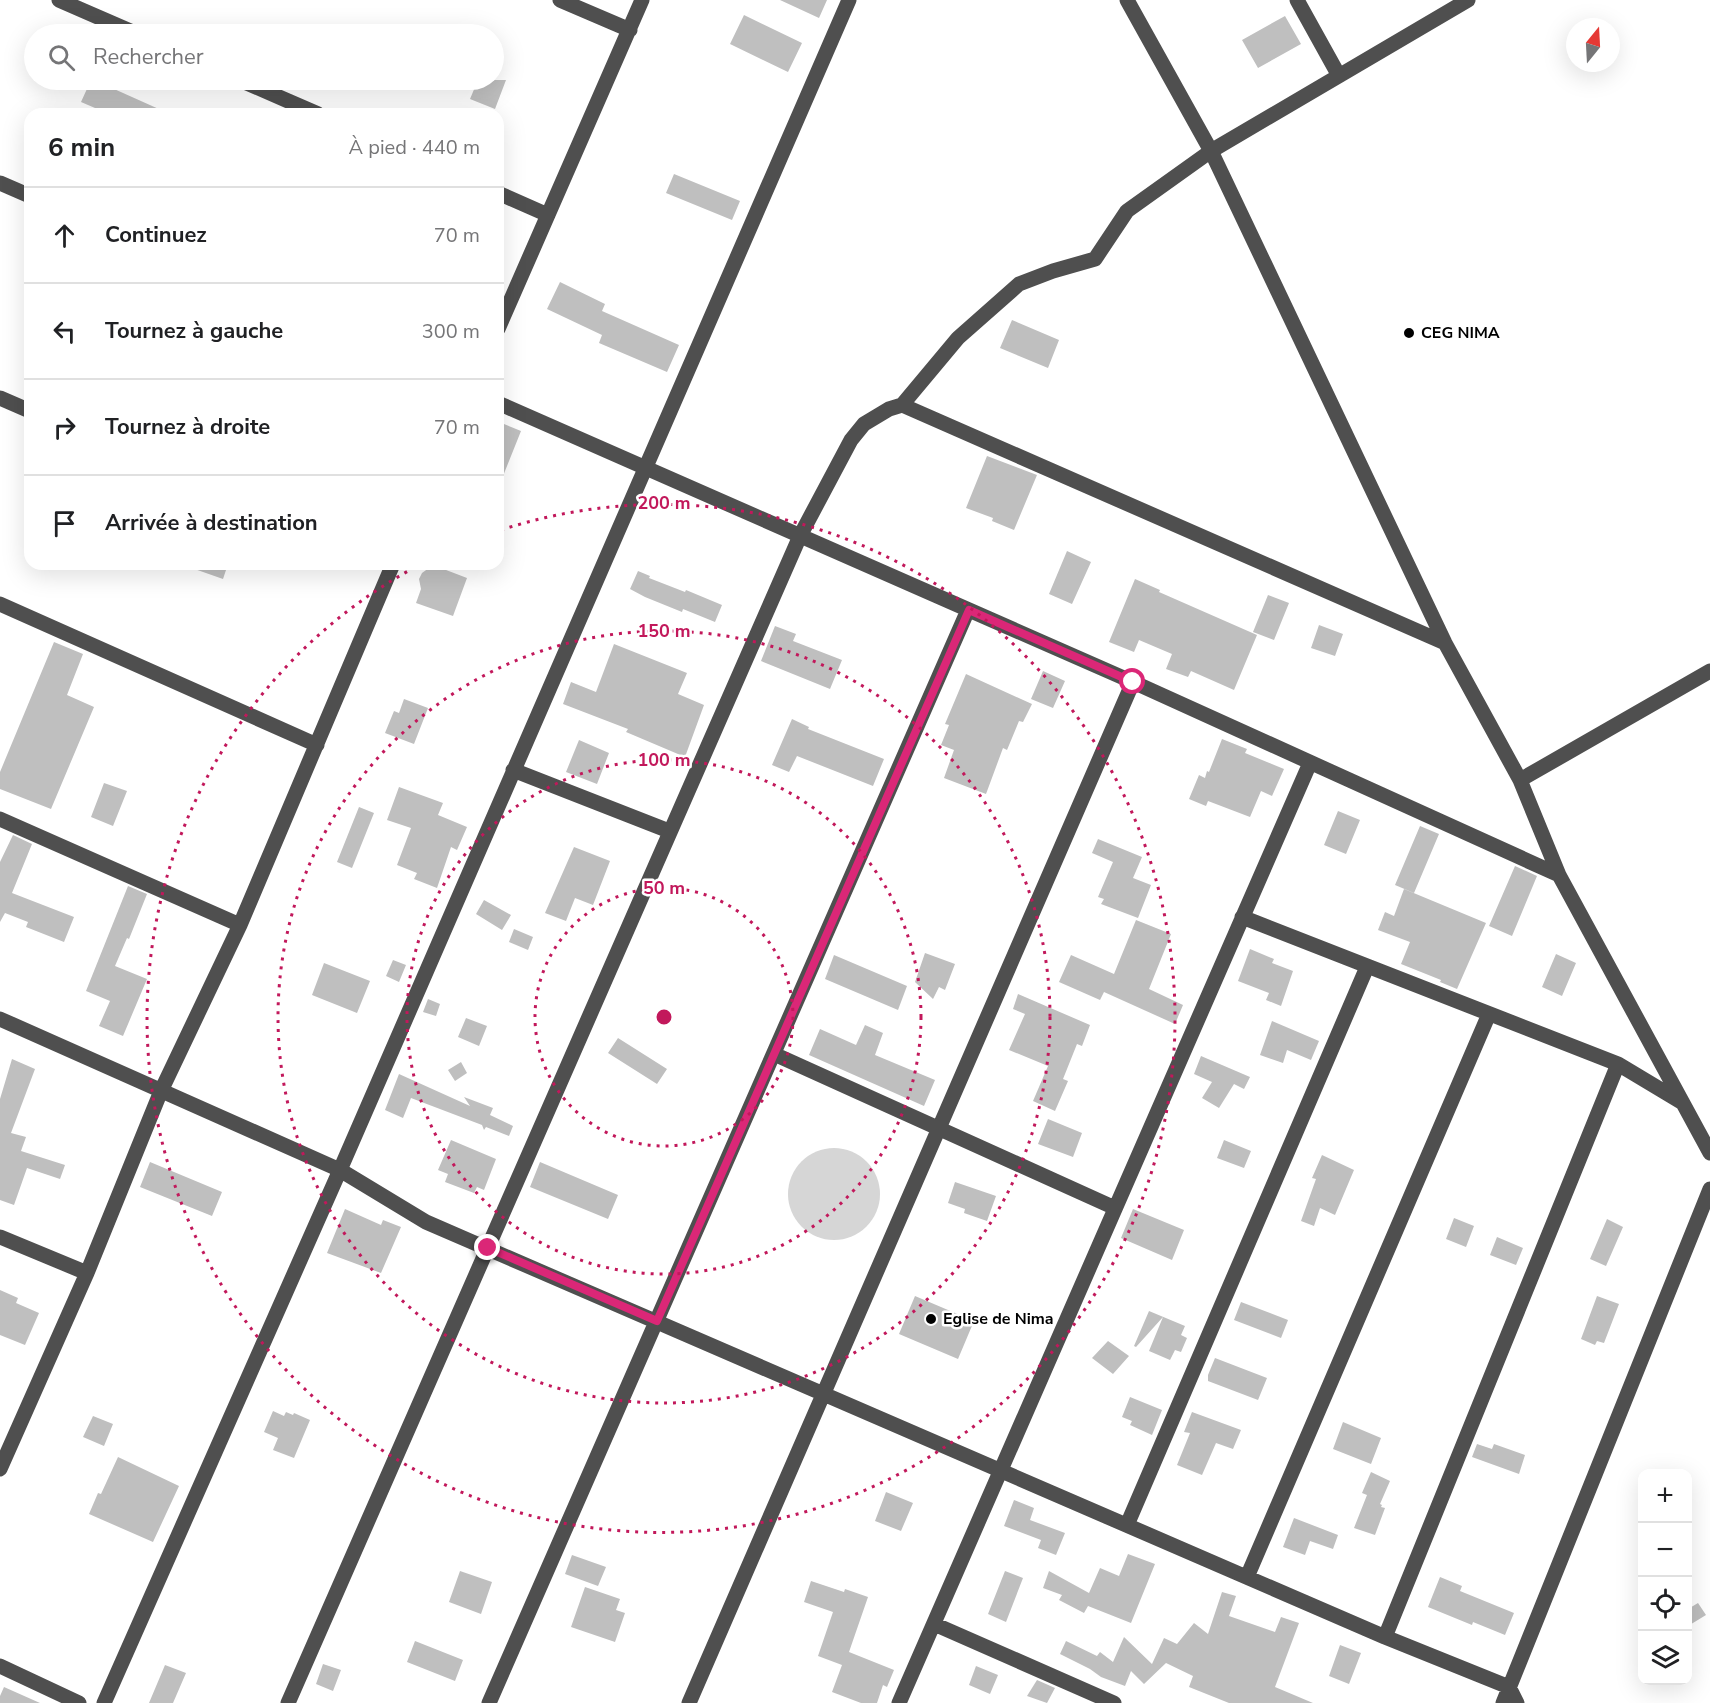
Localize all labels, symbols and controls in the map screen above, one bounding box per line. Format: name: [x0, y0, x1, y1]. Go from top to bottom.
north arrow: [1566, 18, 1620, 72]
search box: [24, 24, 504, 90]
icon: search: [45, 41, 78, 74]
text: Rechercher: [93, 42, 204, 72]
text: 6 min: [48, 130, 115, 165]
text: À pied · 440 m: [349, 134, 480, 161]
icon: ahead: [48, 219, 81, 252]
text: Continuez: [105, 220, 207, 250]
text: 70 m: [434, 222, 480, 249]
icon: left: [48, 315, 81, 348]
text: Tournez à gauche: [105, 316, 283, 346]
text: 300 m: [422, 318, 480, 345]
place label: CEG NIMA: [1421, 322, 1500, 344]
marker: CEG NIMA: [1402, 326, 1416, 340]
icon: right: [48, 411, 81, 444]
text: Tournez à droite: [105, 412, 270, 442]
text: 70 m: [434, 414, 480, 441]
text: 200 m: [637, 491, 691, 515]
icon: arrive: [48, 507, 81, 540]
text: Arrivée à destination: [105, 508, 318, 538]
text: 150 m: [637, 619, 691, 643]
route start: [1119, 668, 1145, 694]
text: 100 m: [637, 748, 691, 772]
text: 50 m: [643, 876, 685, 900]
centre of rings: [654, 1007, 674, 1027]
route end: [474, 1234, 500, 1260]
place label: Eglise de Nima: [943, 1308, 1054, 1330]
marker: Eglise de Nima: [924, 1312, 938, 1326]
map controls: [1638, 1469, 1692, 1685]
button: +: [1638, 1469, 1692, 1523]
button: −: [1638, 1523, 1692, 1577]
button: locate: [1638, 1577, 1692, 1631]
button: layers: [1638, 1631, 1692, 1685]

